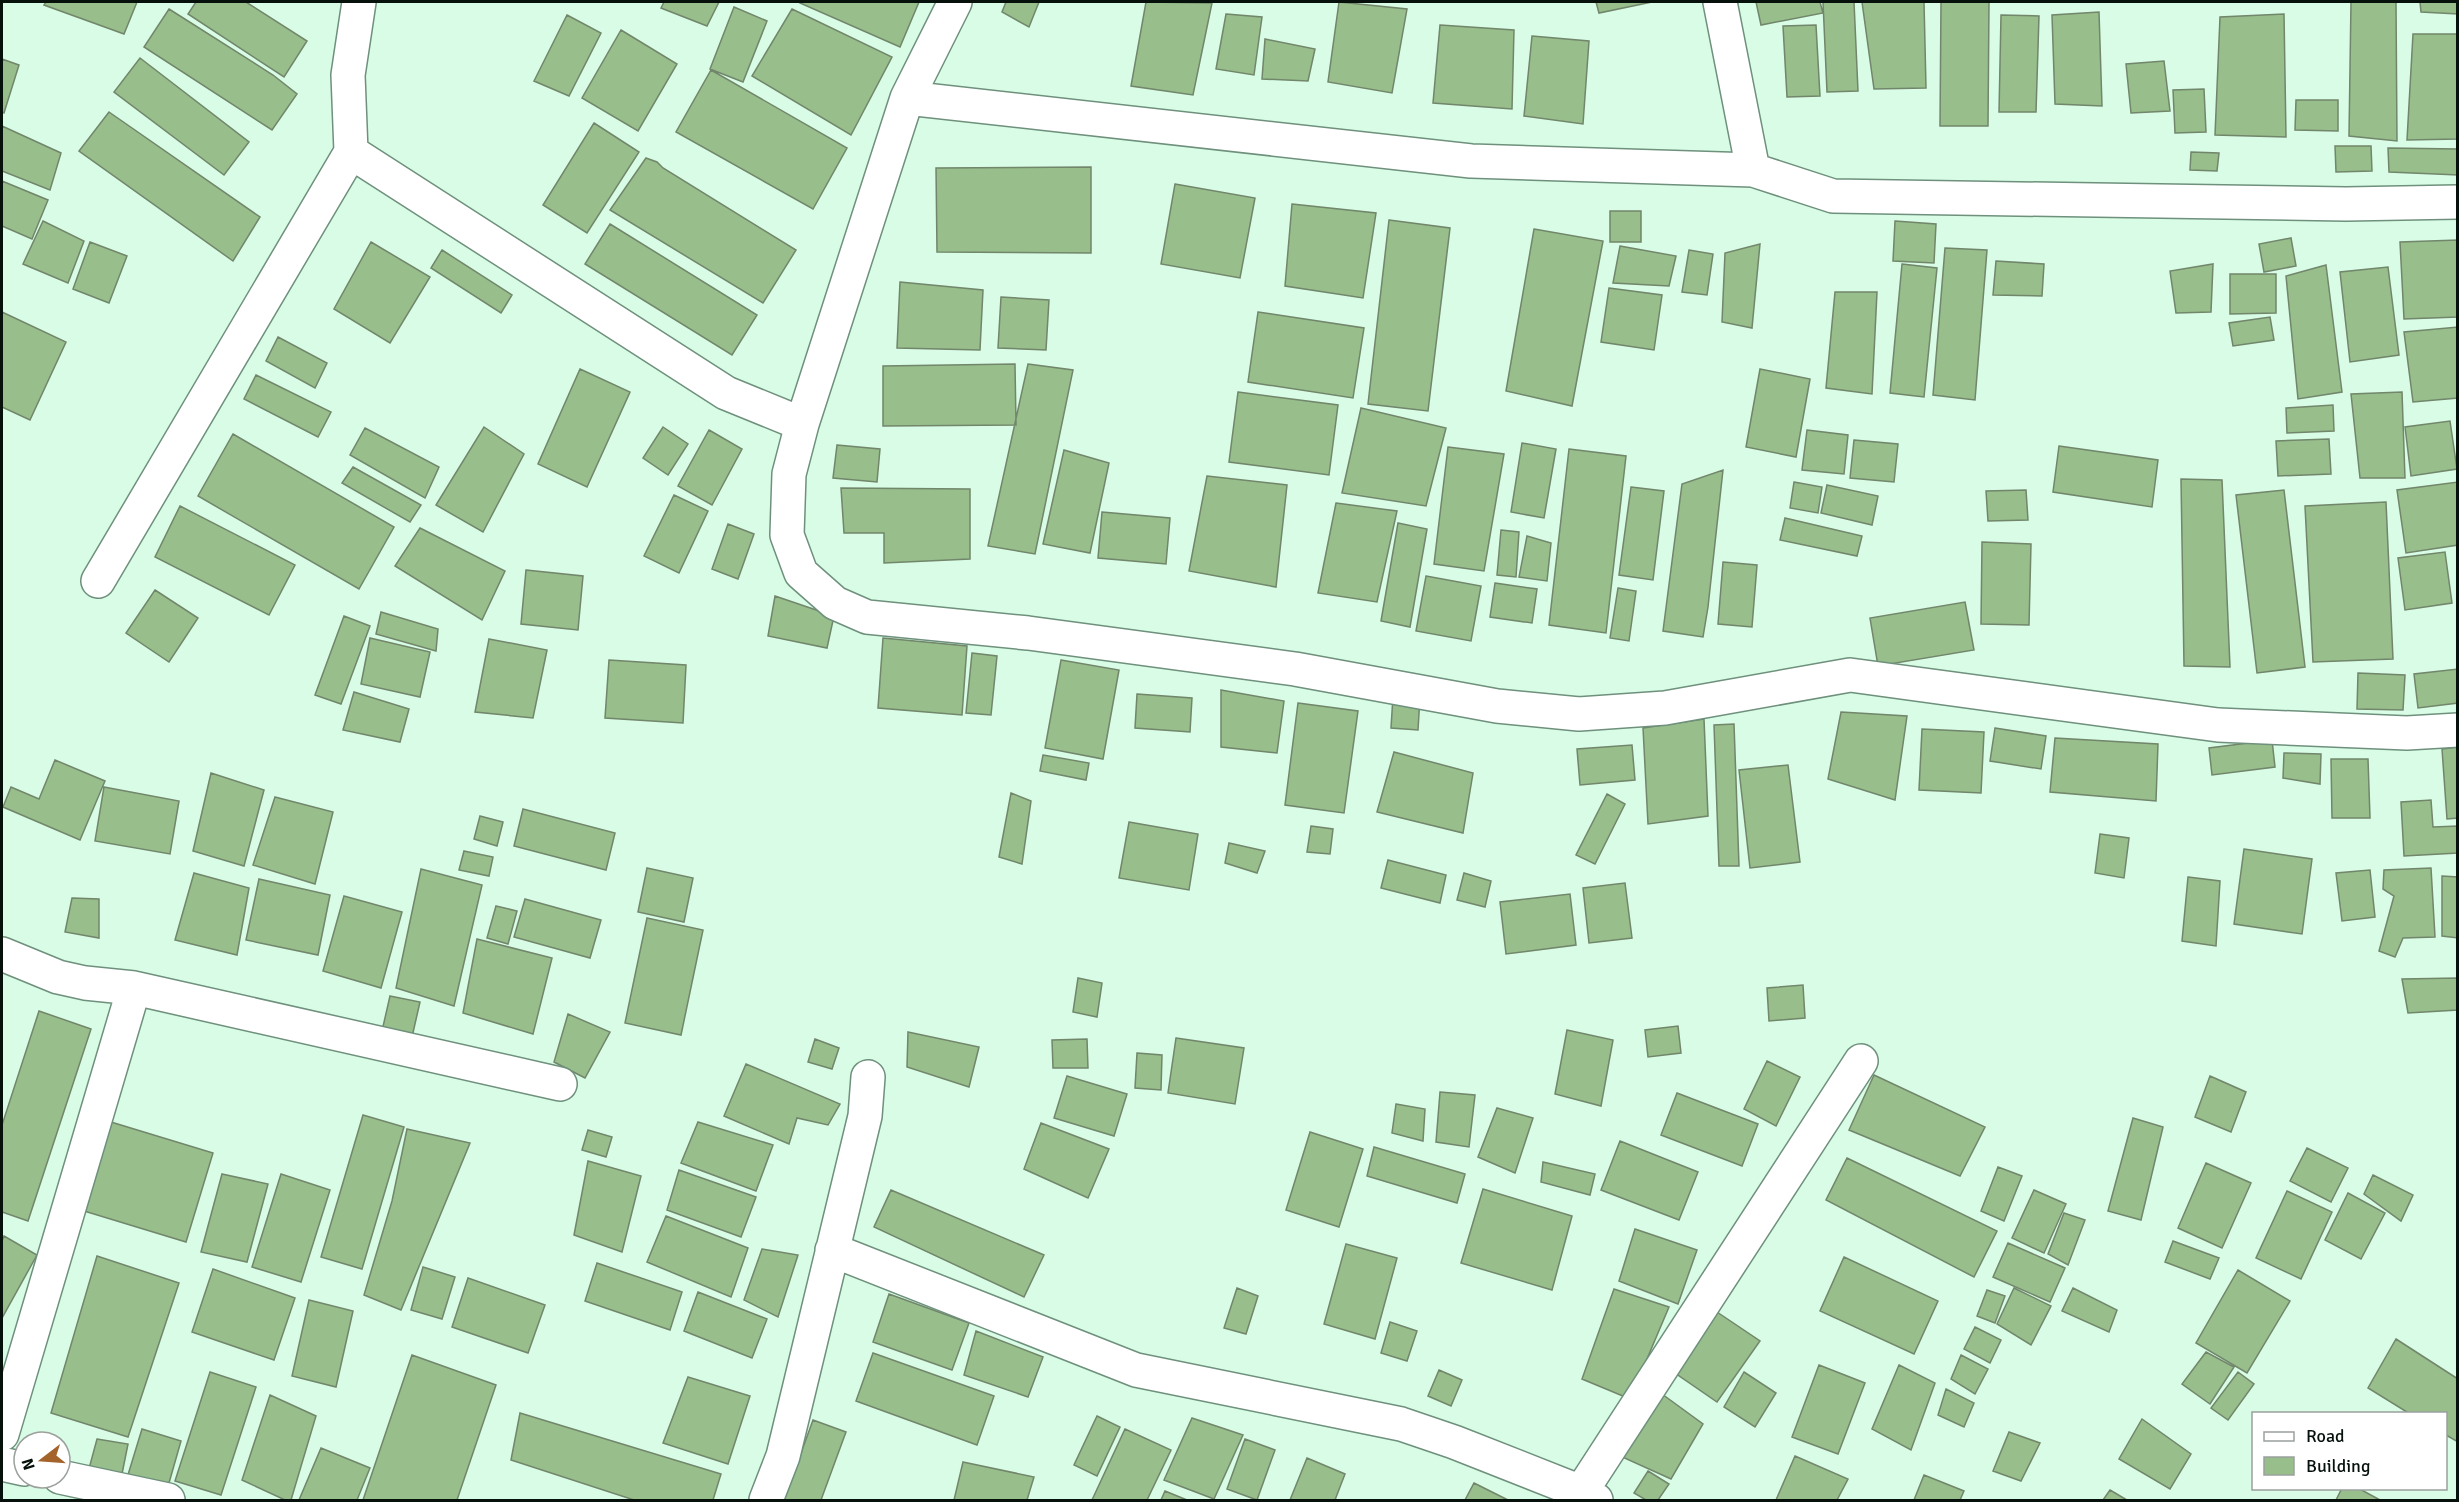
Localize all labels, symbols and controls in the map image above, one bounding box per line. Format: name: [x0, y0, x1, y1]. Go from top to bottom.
legend: [2252, 1412, 2447, 1490]
text: Road: [2306, 1425, 2345, 1447]
north arrow: [12, 1430, 72, 1490]
text: Building: [2306, 1455, 2370, 1477]
text: N: [17, 1456, 40, 1472]

